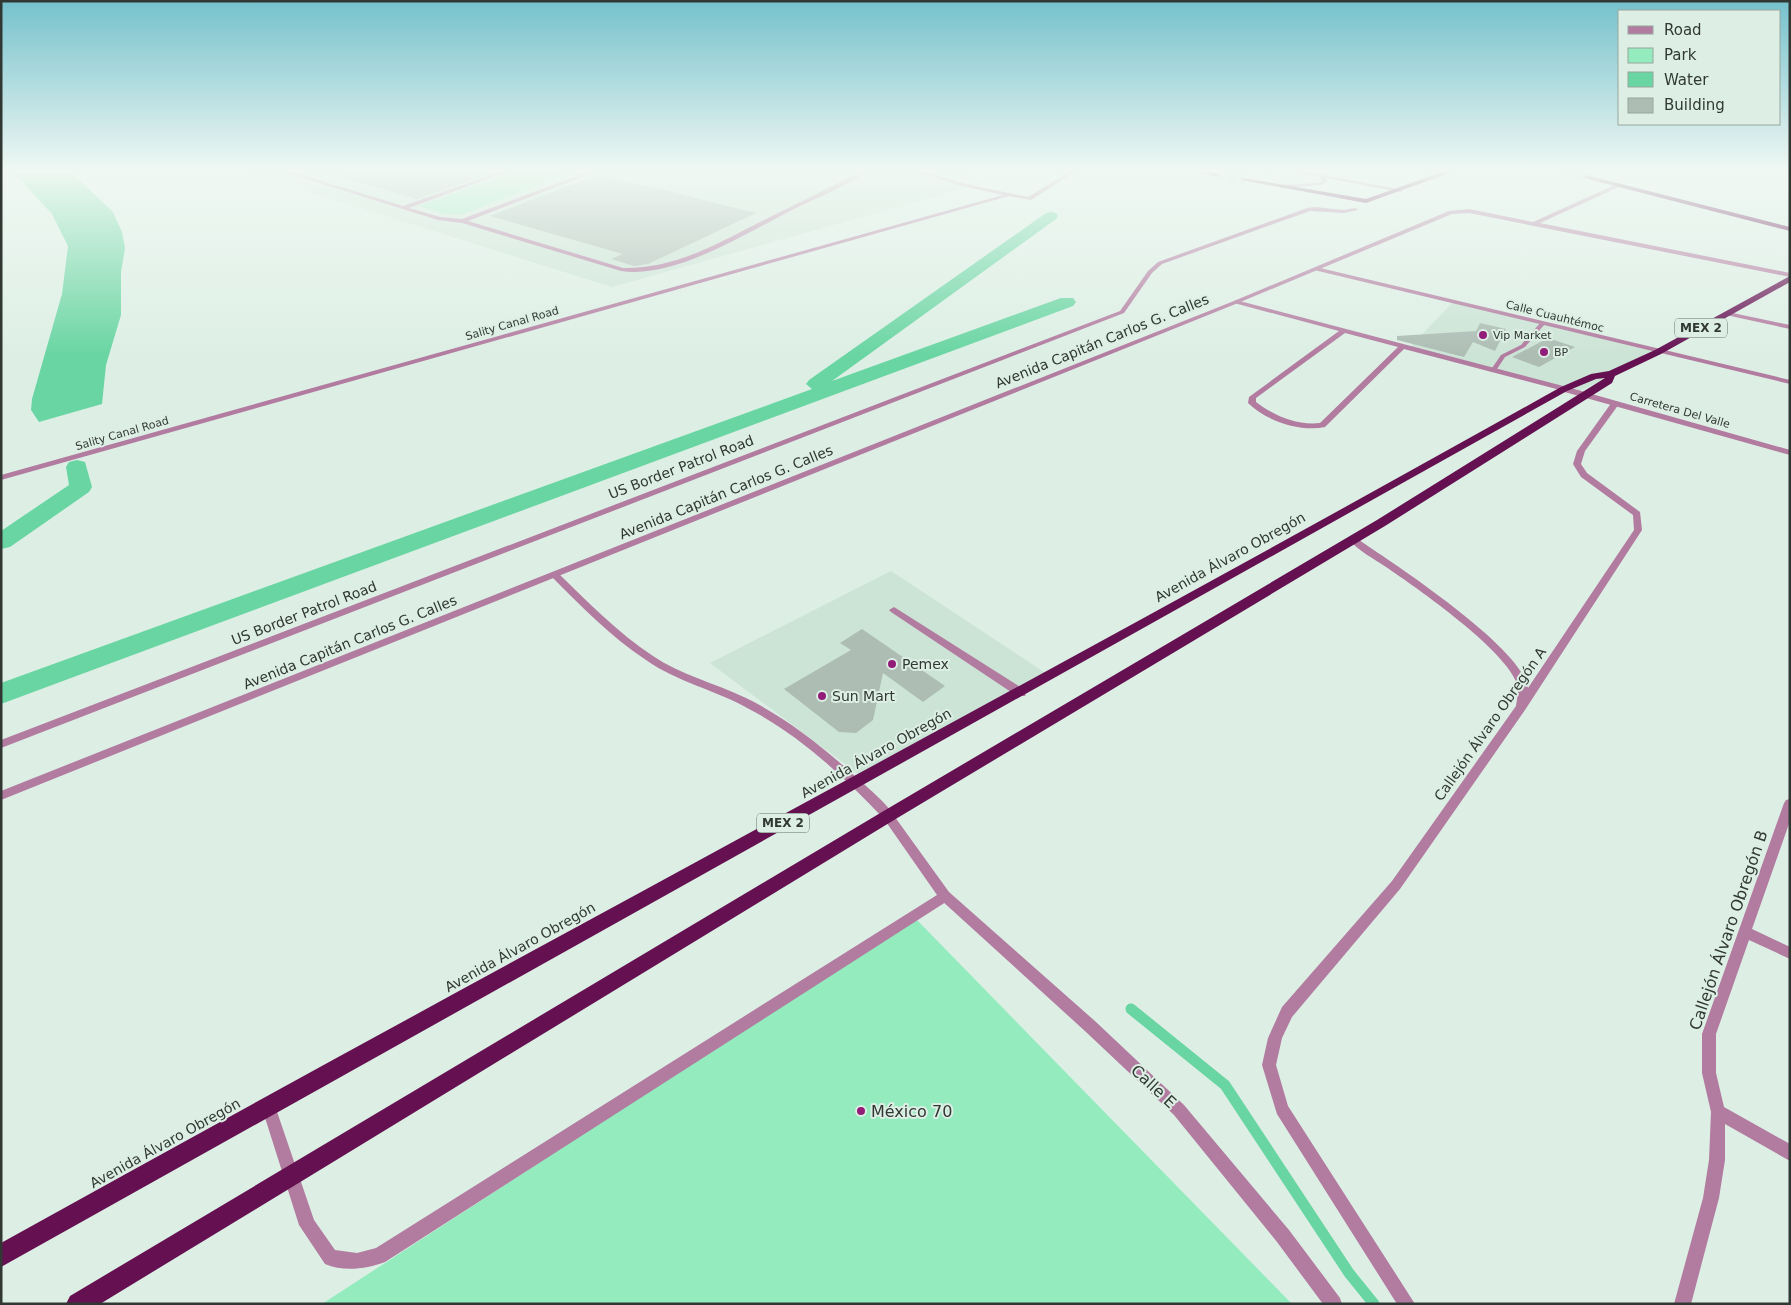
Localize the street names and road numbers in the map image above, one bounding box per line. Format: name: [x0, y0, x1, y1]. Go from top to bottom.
street label: Avenida Capitán Carlos G. Calles: [993, 291, 1211, 391]
street label: Calle Cuauhtémoc: [1504, 298, 1605, 335]
street label: Sality Canal Road: [464, 304, 560, 343]
road number: MEX 2: [1675, 318, 1727, 338]
street label: Carretera Del Valle: [1628, 390, 1732, 431]
street label: Sality Canal Road: [74, 414, 170, 453]
street label: US Border Patrol Road: [606, 432, 756, 502]
street label: Avenida Capitán Carlos G. Calles: [617, 442, 835, 542]
street label: Avenida Álvaro Obregón: [1152, 509, 1308, 605]
street label: US Border Patrol Road: [229, 578, 379, 648]
street label: Avenida Capitán Carlos G. Calles: [241, 592, 459, 692]
street label: Callejón Álvaro Obregón A: [1431, 644, 1549, 804]
street label: Avenida Álvaro Obregón: [798, 705, 954, 801]
road number: MEX 2: [757, 814, 809, 832]
street label: Callejón Álvaro Obregón B: [1685, 828, 1772, 1032]
street label: Avenida Álvaro Obregón: [442, 899, 598, 995]
street label: Calle E: [1127, 1061, 1180, 1112]
street label: Avenida Álvaro Obregón: [87, 1095, 243, 1191]

